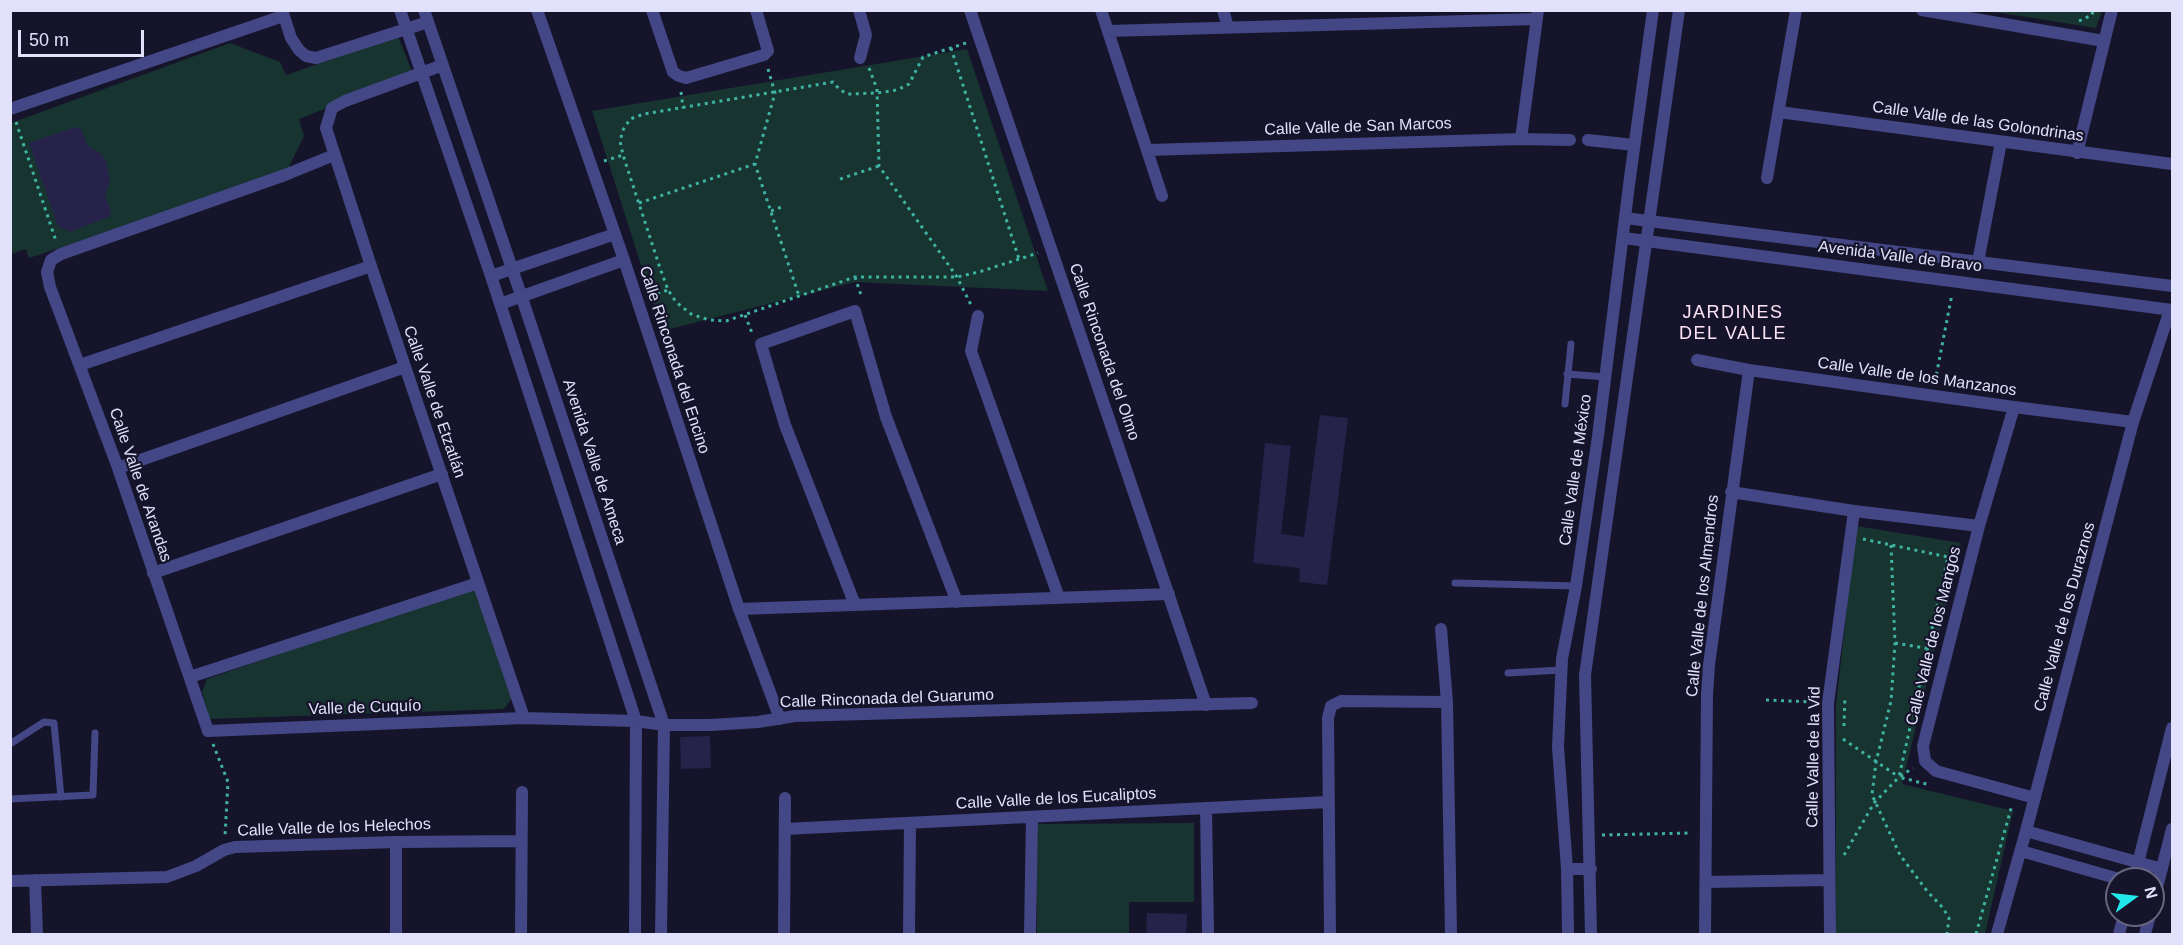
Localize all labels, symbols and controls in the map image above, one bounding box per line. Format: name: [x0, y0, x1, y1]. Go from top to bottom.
scale bar: [21, 18, 147, 56]
text: 50 m: [29, 30, 69, 50]
street label: Calle Valle de las Golondrinas: [1871, 98, 2085, 146]
street label: Calle Valle de San Marcos: [1264, 114, 1452, 140]
street label: Avenida Valle de Bravo: [1817, 237, 1983, 277]
street label: Calle Rinconada del Olmo: [1065, 261, 1143, 443]
street label: Calle Rinconada del Encino: [634, 264, 714, 456]
district label: JARDINES DEL VALLE: [1679, 302, 1787, 344]
street label: Calle Valle de Etzatlán: [399, 323, 469, 481]
street label: Calle Valle de los Manzanos: [1816, 354, 2018, 400]
street label: Avenida Valle de Ameca: [558, 377, 630, 547]
street label: Calle Valle de México: [1556, 393, 1596, 547]
street label: Calle Valle de Arandas: [105, 405, 175, 565]
street label: Calle Valle de los Almendros: [1683, 494, 1723, 698]
street label: Calle Valle de los Duraznos: [2030, 520, 2100, 714]
street label: Calle Valle de los Mangos: [1902, 545, 1966, 727]
street label: Calle Rinconada del Guarumo: [780, 686, 994, 712]
street label: Calle Valle de la Vid: [1803, 686, 1825, 828]
street label: Valle de Cuquío: [308, 696, 422, 720]
street label: Calle Valle de los Eucaliptos: [955, 784, 1157, 814]
street label: Calle Valle de los Helechos: [237, 815, 431, 841]
north arrow: [2105, 867, 2165, 927]
text: N: [2141, 885, 2161, 901]

